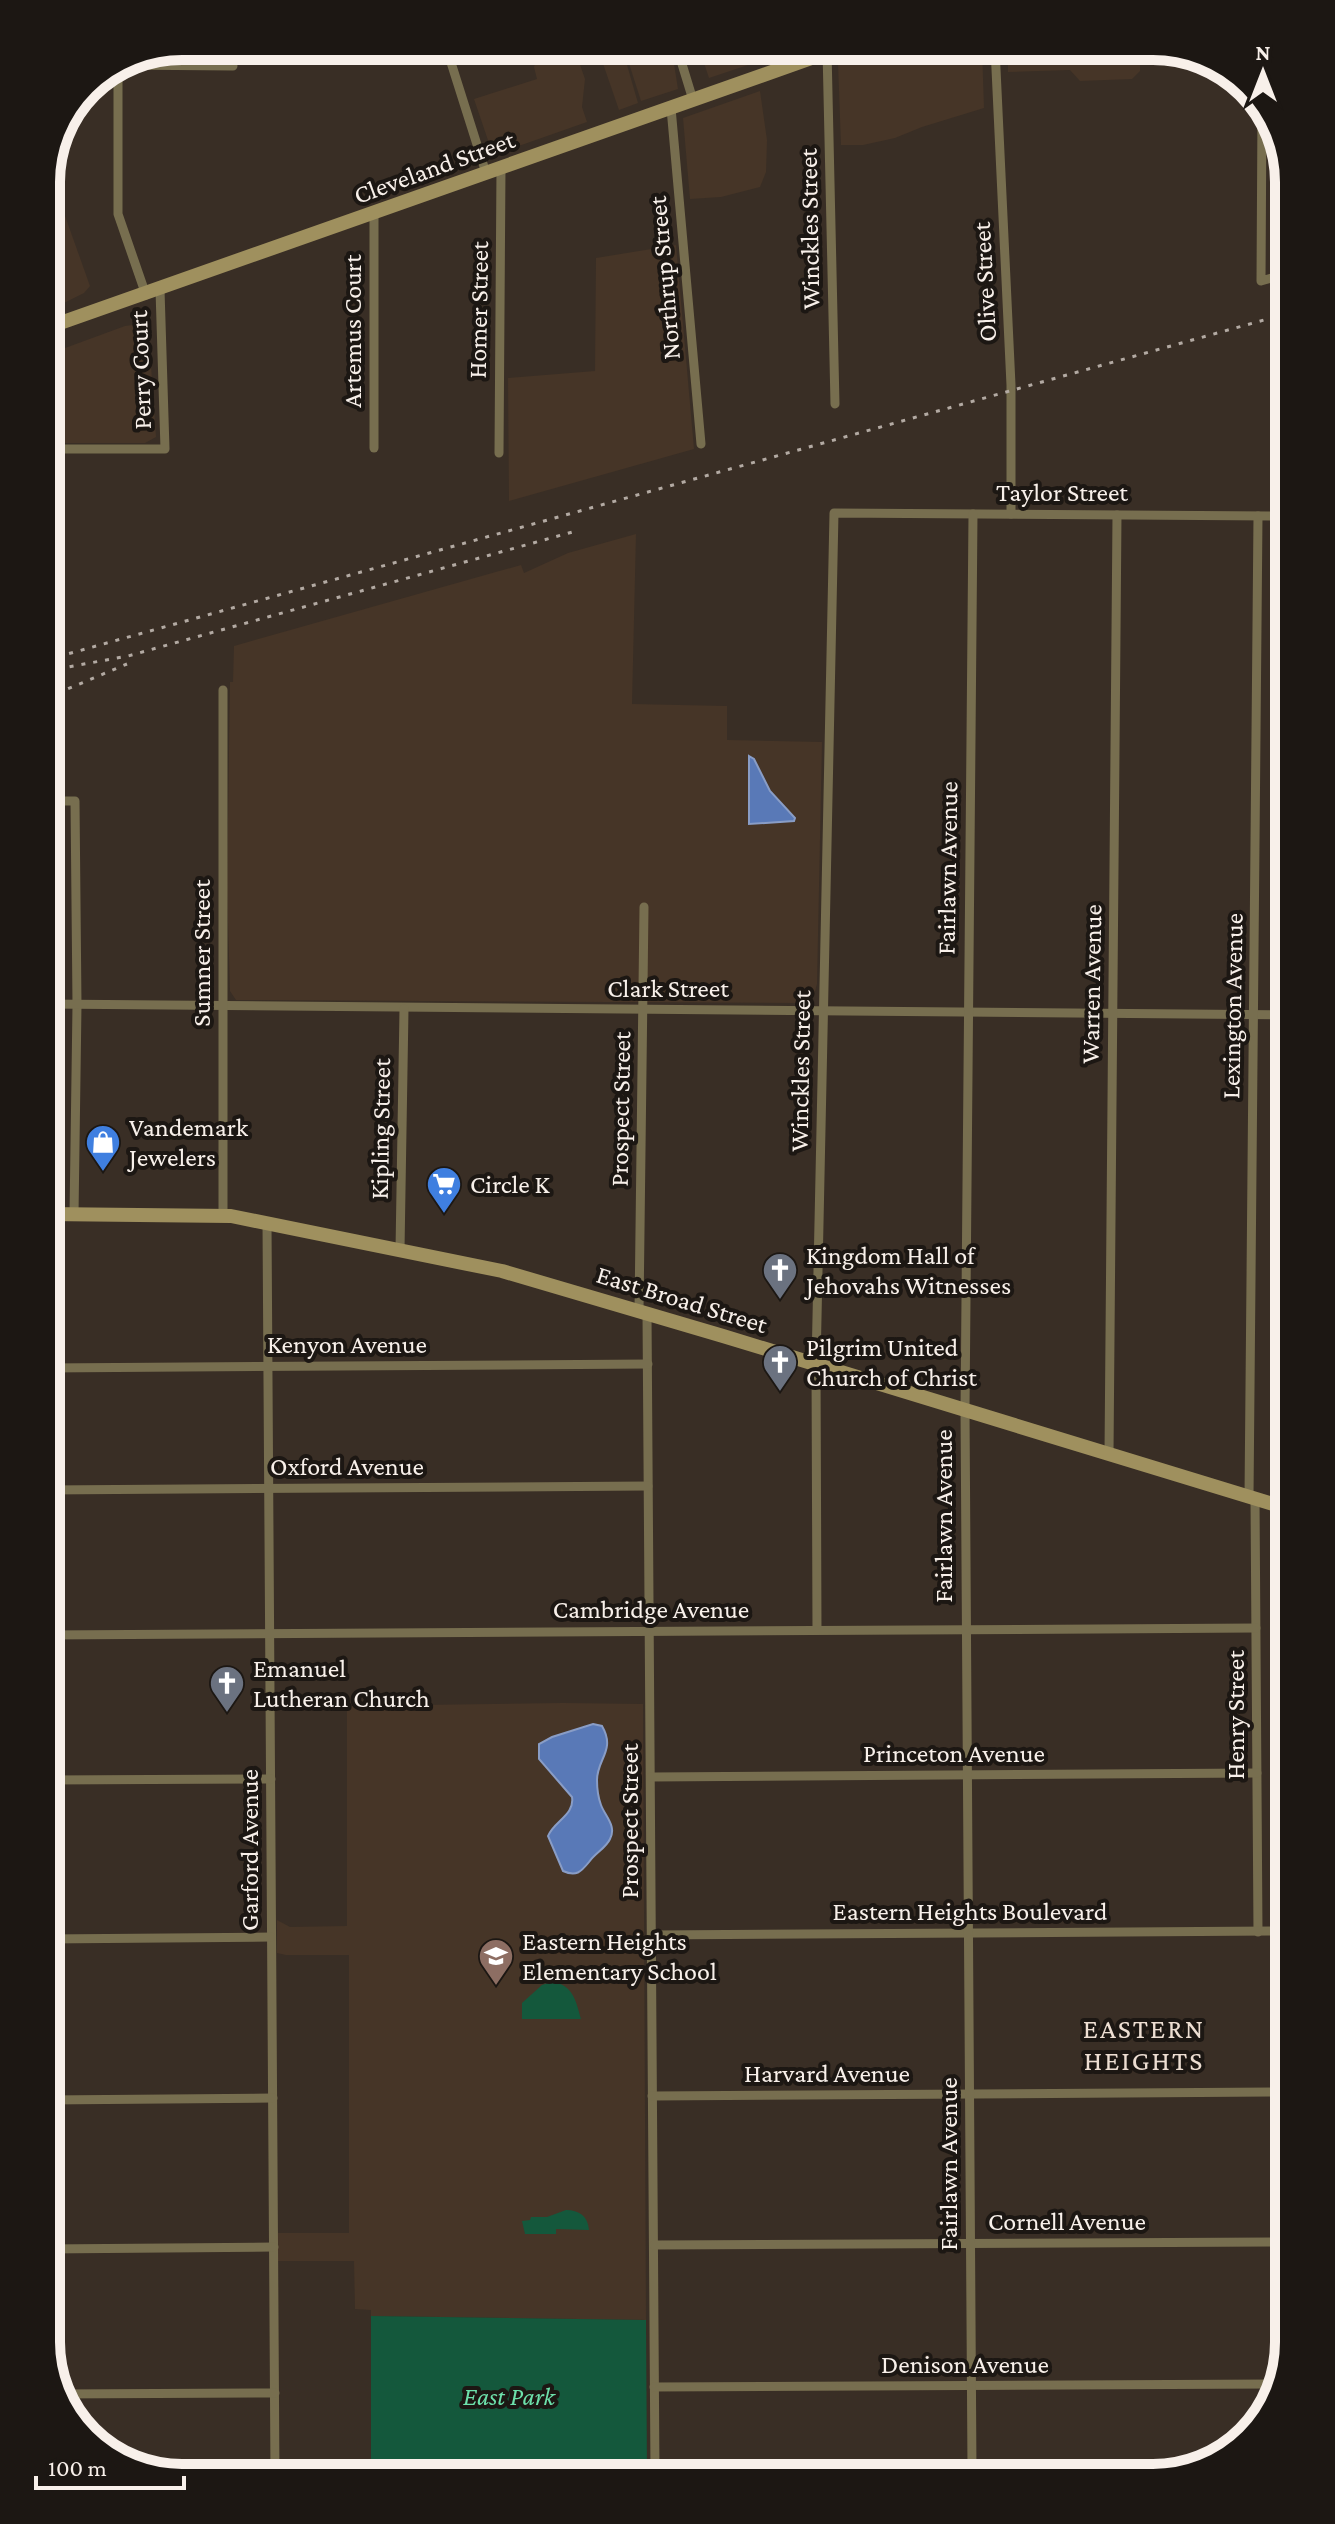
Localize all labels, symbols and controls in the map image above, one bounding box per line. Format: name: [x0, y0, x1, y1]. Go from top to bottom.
north arrow: [1223, 32, 1303, 112]
text: N: [1256, 40, 1271, 65]
street label: Cleveland Street: [350, 125, 519, 210]
street label: Winckles Street: [794, 148, 825, 310]
street label: Northrup Street: [643, 195, 686, 361]
street label: Olive Street: [967, 221, 1002, 343]
street label: Homer Street: [463, 241, 494, 379]
street label: Artemus Court: [338, 254, 367, 408]
street label: Perry Court: [124, 310, 157, 430]
street label: Taylor Street: [996, 478, 1128, 507]
street label: Fairlawn Avenue: [931, 781, 964, 955]
street label: Sumner Street: [187, 879, 216, 1027]
street label: Warren Avenue: [1076, 904, 1107, 1064]
street label: Lexington Avenue: [1216, 913, 1249, 1099]
street label: Clark Street: [607, 974, 729, 1003]
street label: Winckles Street: [785, 990, 816, 1152]
street label: Prospect Street: [605, 1031, 636, 1187]
street label: Kipling Street: [365, 1058, 396, 1200]
place label: Vandemark Jewelers: [127, 1113, 249, 1172]
shop icon: Vandemark Jewelers: [84, 1123, 122, 1173]
supermarket icon: Circle K: [425, 1165, 463, 1215]
place label: Circle K: [470, 1170, 551, 1199]
place label: Kingdom Hall of Jehovahs Witnesses: [804, 1241, 1011, 1300]
church icon: Kingdom Hall of Jehovahs Witnesses: [761, 1251, 799, 1301]
street label: East Broad Street: [593, 1260, 771, 1339]
street label: Kenyon Avenue: [267, 1330, 427, 1359]
place label: Pilgrim United Church of Christ: [806, 1333, 977, 1392]
church icon: Pilgrim United Church of Christ: [761, 1343, 799, 1393]
street label: Fairlawn Avenue: [929, 1429, 958, 1603]
street label: Oxford Avenue: [270, 1452, 424, 1481]
street label: Cambridge Avenue: [553, 1595, 749, 1624]
street label: Henry Street: [1221, 1650, 1250, 1780]
place label: Emanuel Lutheran Church: [253, 1654, 430, 1713]
church icon: Emanuel Lutheran Church: [208, 1664, 246, 1714]
street label: Princeton Avenue: [863, 1739, 1045, 1768]
street label: Prospect Street: [615, 1743, 644, 1899]
street label: Garford Avenue: [235, 1769, 264, 1931]
street label: Eastern Heights Boulevard: [833, 1897, 1108, 1926]
place label: Eastern Heights Elementary School: [522, 1927, 717, 1986]
school or university icon: Eastern Heights Elementary School: [477, 1937, 515, 1987]
district label: EASTERN HEIGHTS: [1083, 2013, 1205, 2076]
street label: Harvard Avenue: [744, 2059, 910, 2088]
street label: Fairlawn Avenue: [934, 2077, 963, 2251]
street label: Cornell Avenue: [988, 2207, 1146, 2236]
street label: Denison Avenue: [881, 2350, 1049, 2379]
park label: East Park: [463, 2382, 557, 2411]
scale bar: [36, 2440, 184, 2490]
text: 100 m: [48, 2454, 107, 2481]

